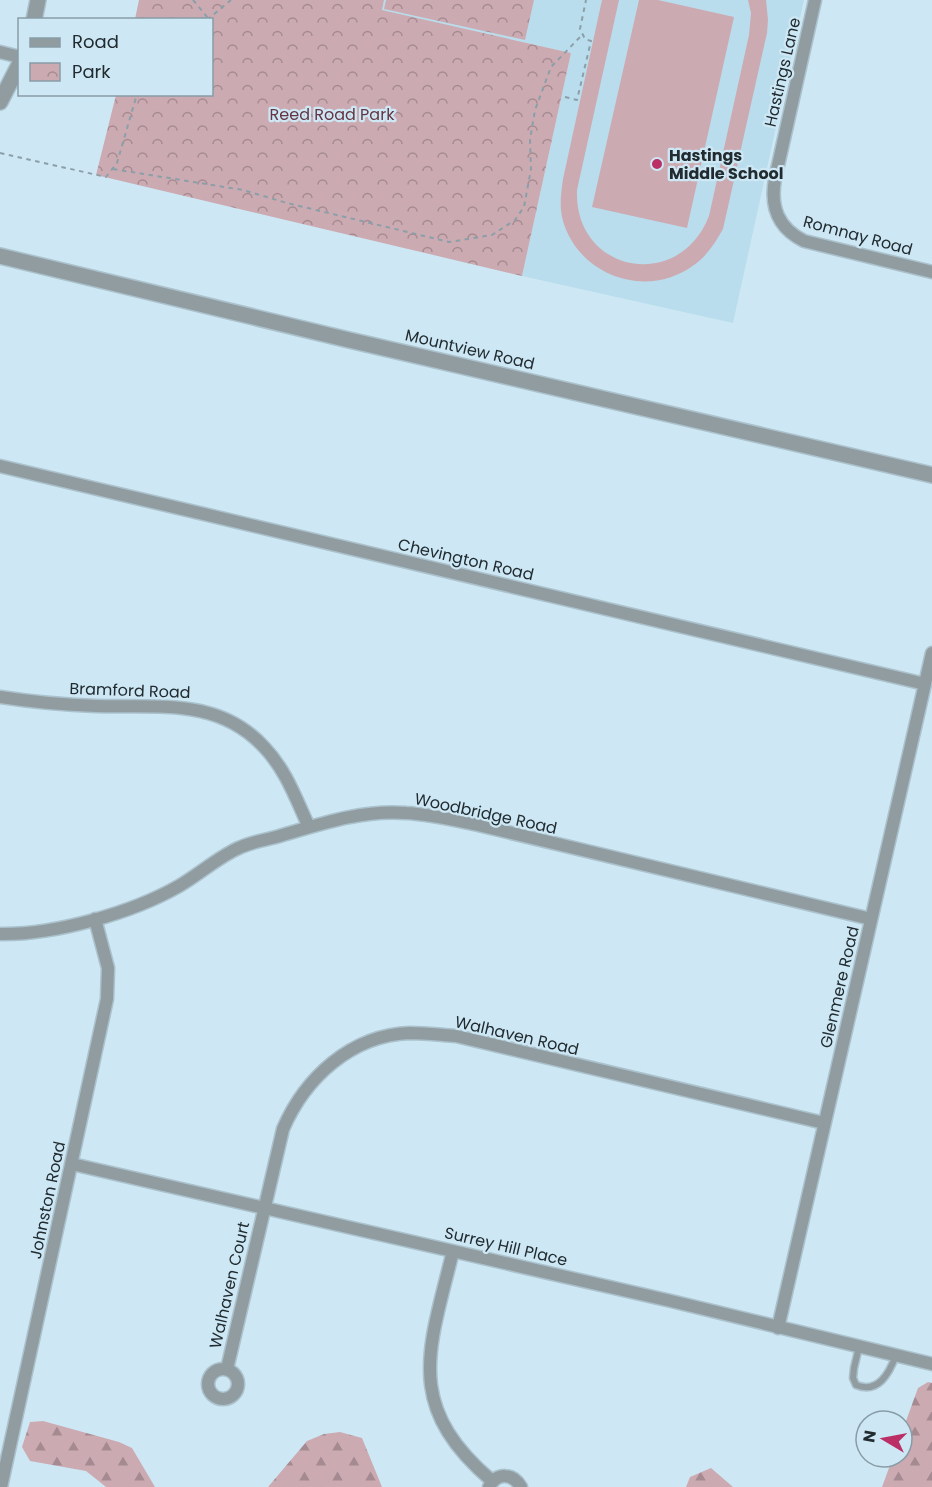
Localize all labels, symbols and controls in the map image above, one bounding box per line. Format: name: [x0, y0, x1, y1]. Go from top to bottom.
street label: Hastings Lane: [759, 15, 806, 129]
legend: [18, 18, 213, 96]
text: Road: [72, 29, 119, 54]
text: Park: [72, 59, 111, 84]
park label: Reed Road Park: [270, 103, 395, 126]
place label: Hastings Middle School: [669, 144, 784, 185]
marker: Hastings Middle School: [650, 157, 664, 171]
street label: Romnay Road: [801, 210, 915, 261]
street label: Mountview Road: [403, 323, 537, 376]
street label: Chevington Road: [396, 533, 536, 586]
street label: Bramford Road: [69, 677, 191, 704]
street label: Woodbridge Road: [413, 787, 559, 840]
street label: Glenmere Road: [814, 924, 865, 1050]
street label: Walhaven Road: [453, 1010, 581, 1061]
street label: Johnston Road: [24, 1139, 71, 1261]
street label: Walhaven Court: [204, 1219, 255, 1351]
street label: Surrey Hill Place: [442, 1221, 570, 1272]
north arrow: [854, 1409, 914, 1469]
text: N: [857, 1429, 882, 1444]

